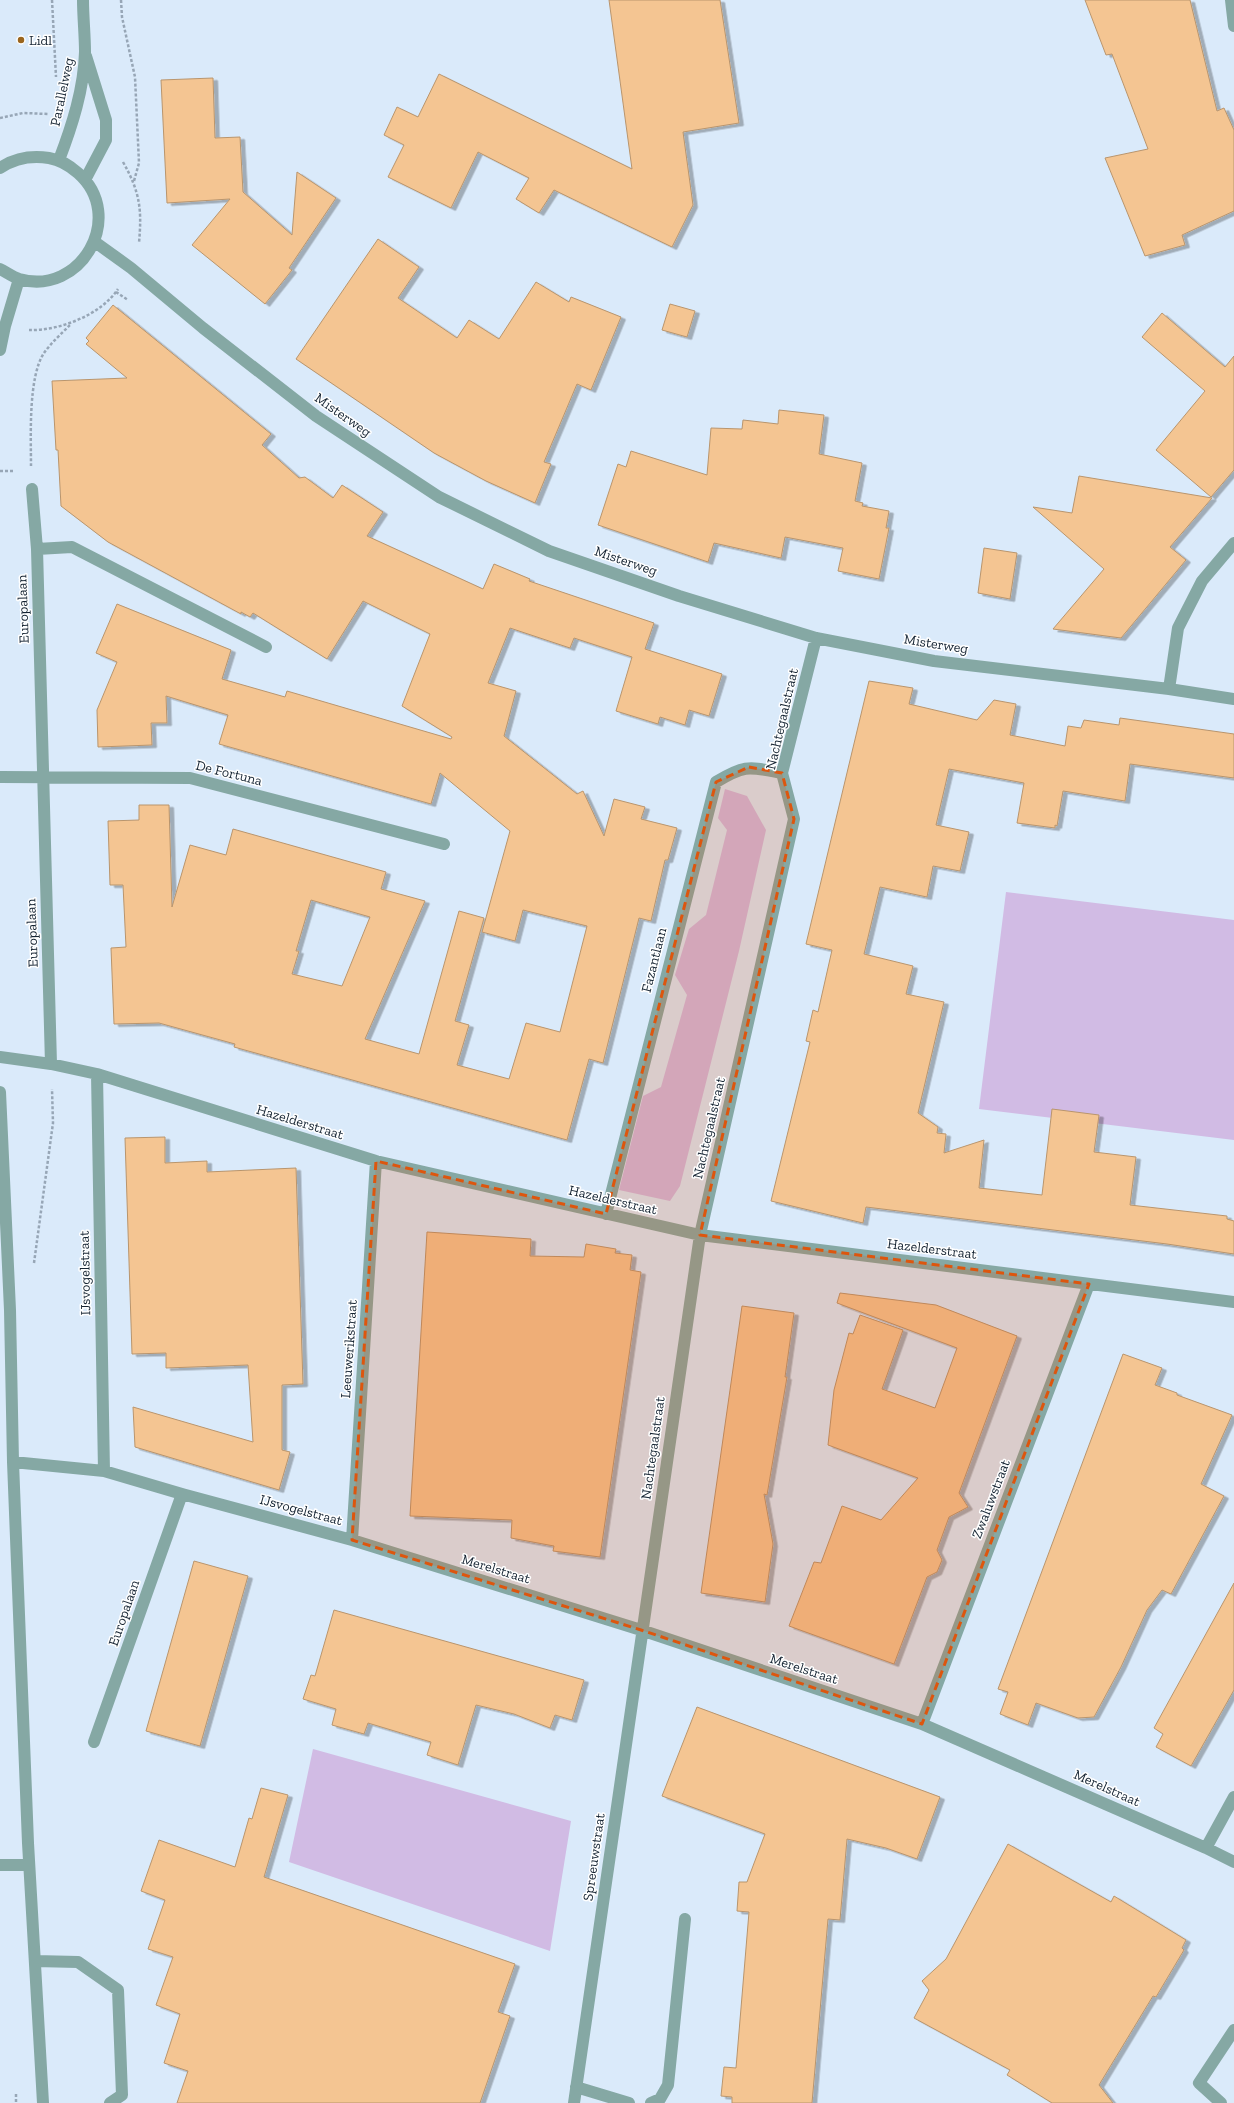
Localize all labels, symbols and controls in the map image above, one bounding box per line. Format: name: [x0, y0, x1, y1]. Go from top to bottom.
place label: Lidl: [29, 32, 52, 49]
marker: Lidl: [16, 35, 26, 45]
street label: Parallelweg: [46, 56, 78, 128]
street label: Misterweg: [312, 389, 375, 441]
street label: Misterweg: [593, 542, 660, 580]
street label: Europalaan: [13, 574, 33, 644]
street label: Misterweg: [903, 631, 970, 658]
street label: Nachtegaalstraat: [762, 666, 802, 771]
street label: De Fortuna: [194, 757, 264, 790]
street label: Europalaan: [22, 898, 42, 968]
street label: Fazantlaan: [638, 926, 670, 994]
street label: Nachtegaalstraat: [689, 1075, 729, 1180]
street label: Hazelderstraat: [254, 1101, 346, 1144]
street label: Hazelderstraat: [567, 1182, 660, 1219]
street label: IJsvogelstraat: [76, 1230, 94, 1315]
street label: Hazelderstraat: [886, 1235, 979, 1263]
street label: Leeuwerikstraat: [337, 1298, 361, 1399]
street label: Nachtegaalstraat: [637, 1395, 669, 1501]
street label: Zwaluwstraat: [968, 1456, 1014, 1541]
street label: IJsvogelstraat: [258, 1491, 345, 1529]
street label: Merelstraat: [460, 1551, 533, 1588]
street label: Europalaan: [105, 1578, 143, 1648]
street label: Merelstraat: [768, 1650, 841, 1688]
street label: Merelstraat: [1071, 1766, 1143, 1810]
street label: Spreeuwstraat: [579, 1811, 609, 1902]

